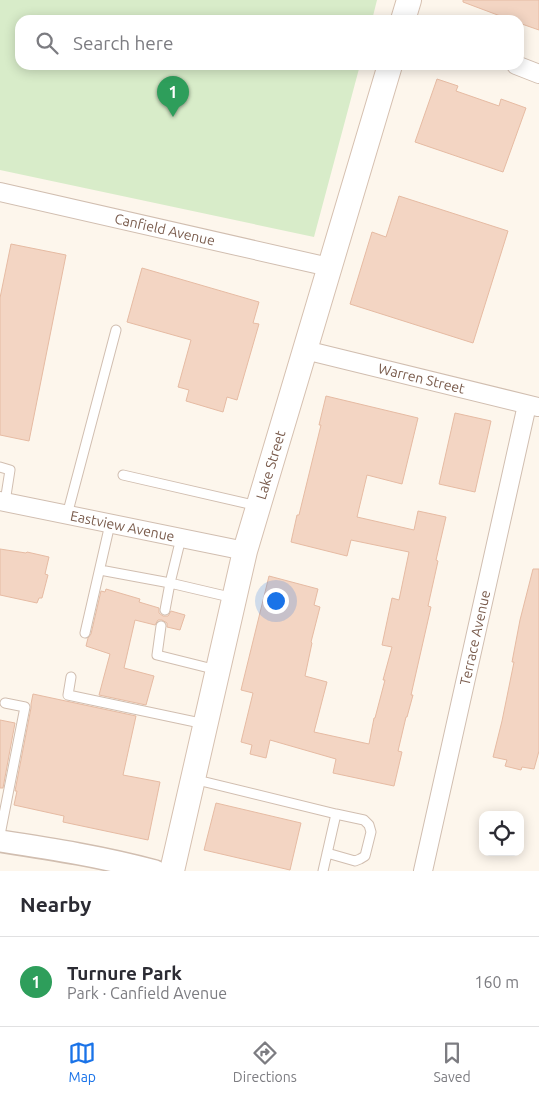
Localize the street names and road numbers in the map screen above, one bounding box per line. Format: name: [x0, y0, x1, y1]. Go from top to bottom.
street label: Canfield Avenue: [113, 210, 217, 249]
street label: Warren Street: [377, 360, 467, 397]
street label: Lake Street: [253, 428, 289, 501]
street label: Eastview Avenue: [69, 508, 176, 544]
street label: Terrace Avenue: [457, 589, 493, 687]

